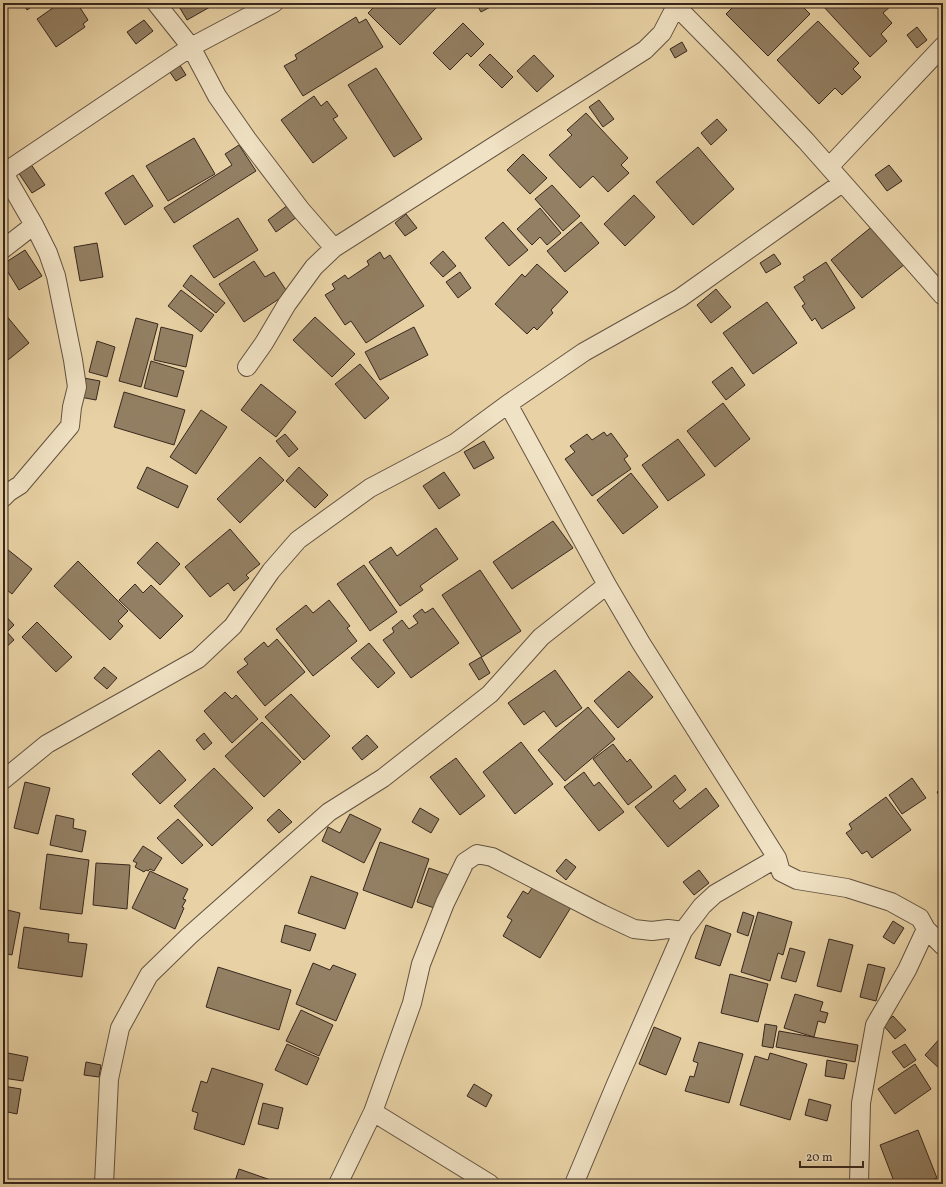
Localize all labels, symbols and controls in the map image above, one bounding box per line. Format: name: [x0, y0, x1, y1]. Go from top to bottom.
scale bar: [800, 1143, 863, 1169]
text: 20 m: [806, 1150, 833, 1166]

